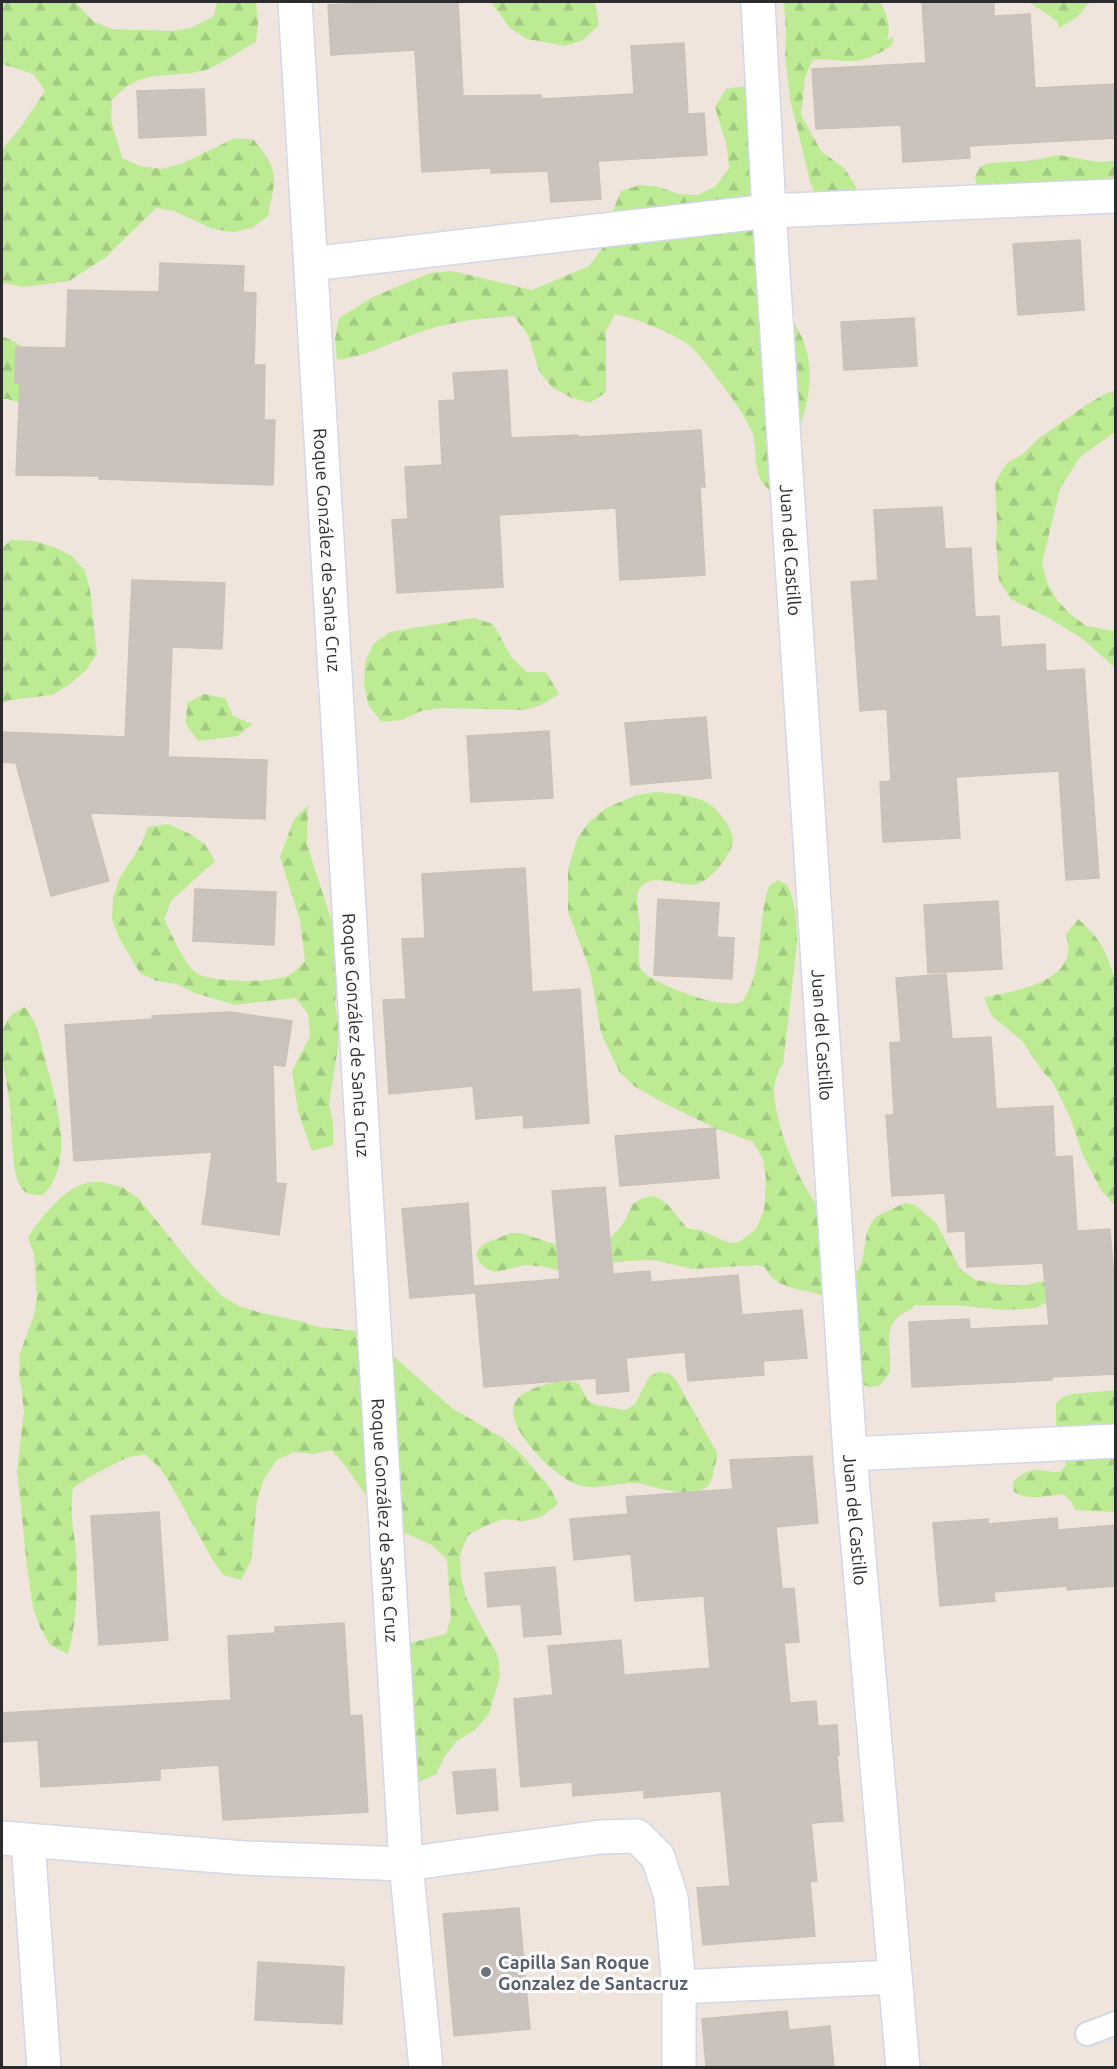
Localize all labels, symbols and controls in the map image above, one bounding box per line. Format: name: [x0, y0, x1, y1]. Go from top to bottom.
street label: Roque González de Santa Cruz: [310, 427, 345, 673]
street label: Juan del Castillo: [777, 484, 805, 616]
street label: Roque González de Santa Cruz: [339, 913, 374, 1158]
street label: Juan del Castillo: [808, 969, 837, 1101]
street label: Roque González de Santa Cruz: [368, 1398, 403, 1643]
street label: Juan del Castillo: [840, 1453, 871, 1586]
place label: Capilla San Roque Gonzalez de Santacruz: [498, 1952, 688, 1993]
marker: Capilla San Roque Gonzalez de Santacruz: [479, 1965, 493, 1979]

